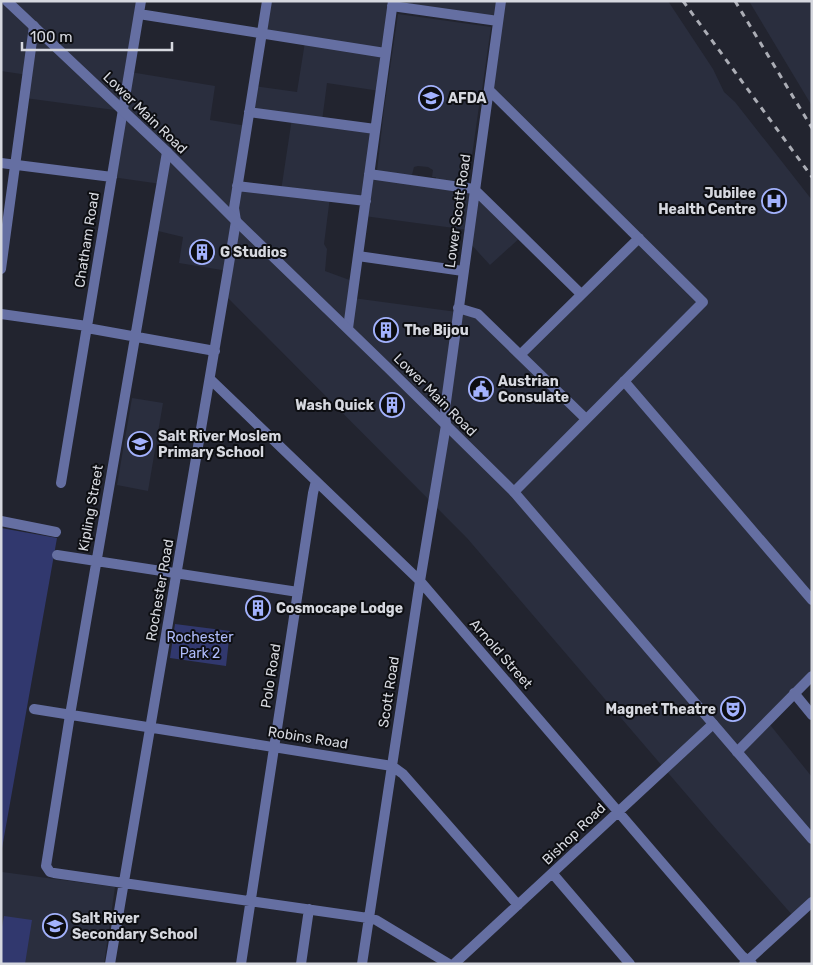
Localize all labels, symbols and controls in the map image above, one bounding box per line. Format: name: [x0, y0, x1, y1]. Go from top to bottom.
scale bar: [22, 20, 172, 52]
text: 100 m: [30, 28, 72, 46]
street label: Lower Main Road: [99, 69, 191, 157]
school or university icon: AFDA: [418, 85, 444, 111]
place label: AFDA: [448, 90, 487, 107]
street label: Lower Scott Road: [442, 153, 474, 269]
place label: Jubilee Health Centre: [658, 185, 756, 218]
hospital icon: Jubilee Health Centre: [761, 188, 787, 214]
street label: Chatham Road: [71, 191, 103, 289]
building icon: G Studios: [189, 239, 215, 265]
place label: G Studios: [220, 244, 287, 261]
building icon: The Bijou: [373, 317, 399, 343]
place label: The Bijou: [404, 322, 469, 339]
street label: Lower Main Road: [390, 350, 480, 440]
place label: Austrian Consulate: [498, 373, 569, 406]
public building icon: Austrian Consulate: [468, 376, 494, 402]
building icon: Wash Quick: [379, 392, 405, 418]
place label: Wash Quick: [295, 397, 375, 414]
place label: Salt River Moslem Primary School: [158, 428, 281, 461]
school or university icon: Salt River Moslem Primary School: [127, 431, 153, 457]
street label: Kipling Street: [75, 463, 107, 553]
street label: Rochester Road: [143, 538, 177, 642]
building icon: Cosmocape Lodge: [245, 595, 271, 621]
place label: Cosmocape Lodge: [276, 600, 403, 617]
street label: Arnold Street: [466, 616, 536, 693]
park label: Rochester Park 2: [167, 629, 234, 662]
street label: Polo Road: [258, 643, 284, 709]
street label: Scott Road: [375, 655, 403, 729]
theatre icon: Magnet Theatre: [720, 696, 746, 722]
place label: Magnet Theatre: [605, 701, 716, 718]
street label: Robins Road: [267, 723, 349, 753]
street label: Bishop Road: [539, 800, 609, 868]
place label: Salt River Secondary School: [72, 910, 198, 943]
school or university icon: Salt River Secondary School: [42, 913, 68, 939]

